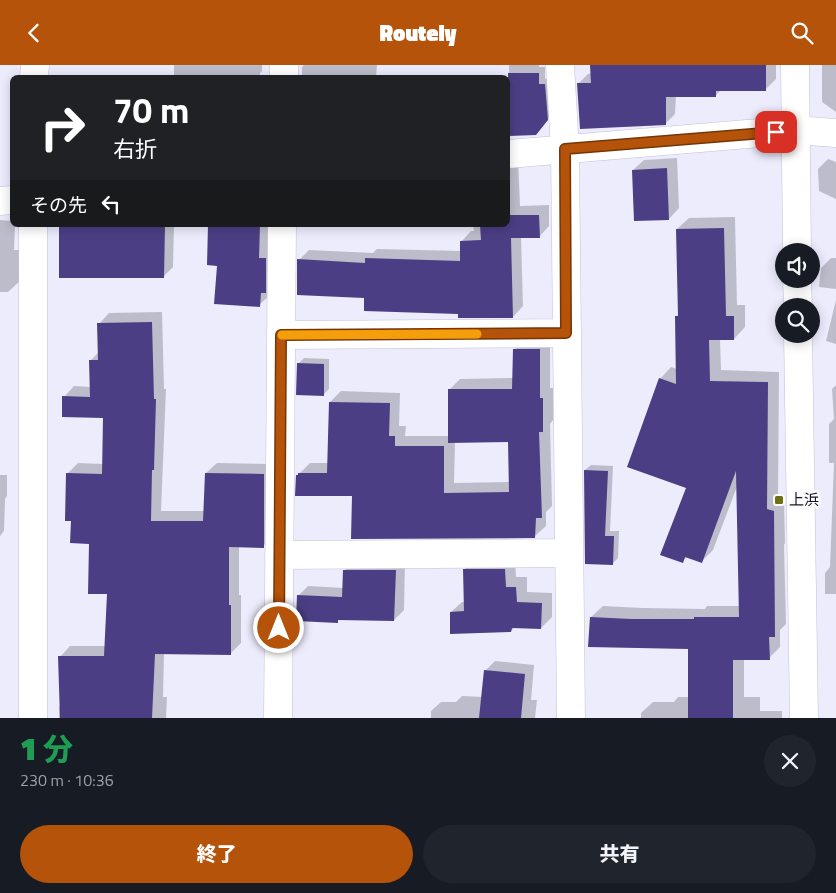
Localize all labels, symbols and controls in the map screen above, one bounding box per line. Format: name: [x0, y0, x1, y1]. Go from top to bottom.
text: Routely: [379, 16, 457, 50]
icon: back: [20, 19, 48, 47]
icon: search: [788, 19, 816, 47]
text: 70 m: [113, 83, 189, 137]
icon: right: [30, 95, 95, 160]
pin: [755, 111, 797, 153]
icon: arrive: [762, 118, 790, 146]
text: 右折: [113, 132, 157, 166]
text: その先: [30, 190, 87, 219]
icon: left: [97, 190, 125, 218]
map controls: [775, 243, 820, 343]
button: sound: [775, 243, 820, 288]
button: search: [775, 298, 820, 343]
place label: 上浜: [789, 488, 819, 511]
marker: 上浜: [773, 494, 785, 506]
position arrow: [252, 601, 304, 653]
text: 1 分: [20, 726, 73, 772]
button: close: [764, 735, 816, 787]
text: 230 m · 10:36: [20, 768, 114, 792]
button: 終了: [20, 825, 413, 883]
button: 共有: [423, 825, 816, 883]

